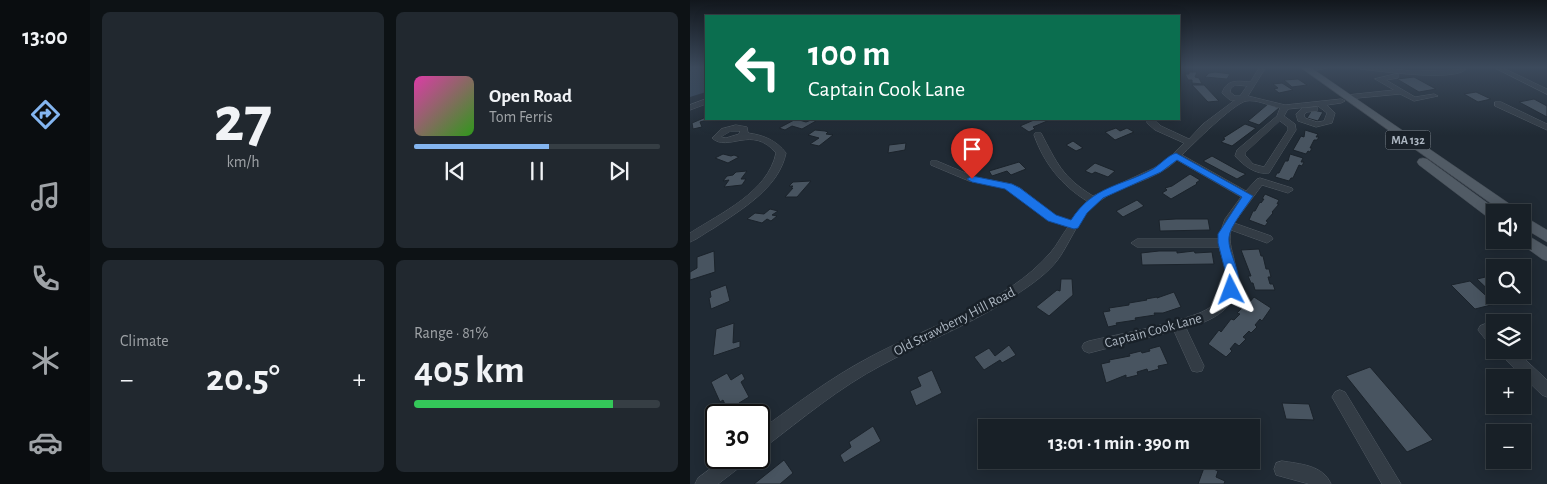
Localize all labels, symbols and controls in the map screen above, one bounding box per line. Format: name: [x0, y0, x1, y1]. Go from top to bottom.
text: 13:00: [22, 26, 68, 48]
icon: left: [725, 35, 790, 100]
text: 100 m: [808, 37, 891, 72]
text: Captain Cook Lane: [808, 78, 965, 100]
text: Open Road: [489, 87, 572, 106]
text: 27: [214, 88, 272, 153]
icon: directions: [28, 97, 63, 132]
text: Tom Ferris: [489, 109, 553, 125]
pin: [951, 128, 993, 179]
road number: MA 132: [1386, 130, 1430, 150]
icon: arrive: [958, 135, 986, 163]
text: km/h: [226, 154, 260, 170]
icon: previous: [441, 157, 469, 185]
icon: pause: [523, 157, 551, 185]
icon: next: [605, 157, 633, 185]
icon: music: [28, 179, 63, 214]
map controls: [1486, 204, 1531, 469]
button: sound: [1486, 204, 1531, 249]
button: search: [1486, 259, 1531, 304]
icon: phone: [28, 261, 63, 296]
position arrow: [1204, 263, 1256, 315]
street label: Old Strawberry Hill Road: [891, 285, 1017, 359]
street label: Captain Cook Lane: [1103, 311, 1203, 351]
button: layers: [1486, 314, 1531, 359]
text: Range · 81%: [414, 325, 488, 341]
text: Climate: [120, 333, 169, 349]
icon: climate: [28, 343, 63, 378]
text: 405 km: [414, 352, 525, 390]
text: 20.5°: [206, 360, 280, 398]
text: −: [120, 366, 133, 394]
text: +: [353, 366, 366, 394]
button: +: [1486, 369, 1531, 414]
speed limit sign: 30: [705, 404, 770, 469]
button: −: [1486, 424, 1531, 469]
icon: car: [28, 425, 63, 460]
text: 13:01 · 1 min · 390 m: [1048, 434, 1190, 453]

